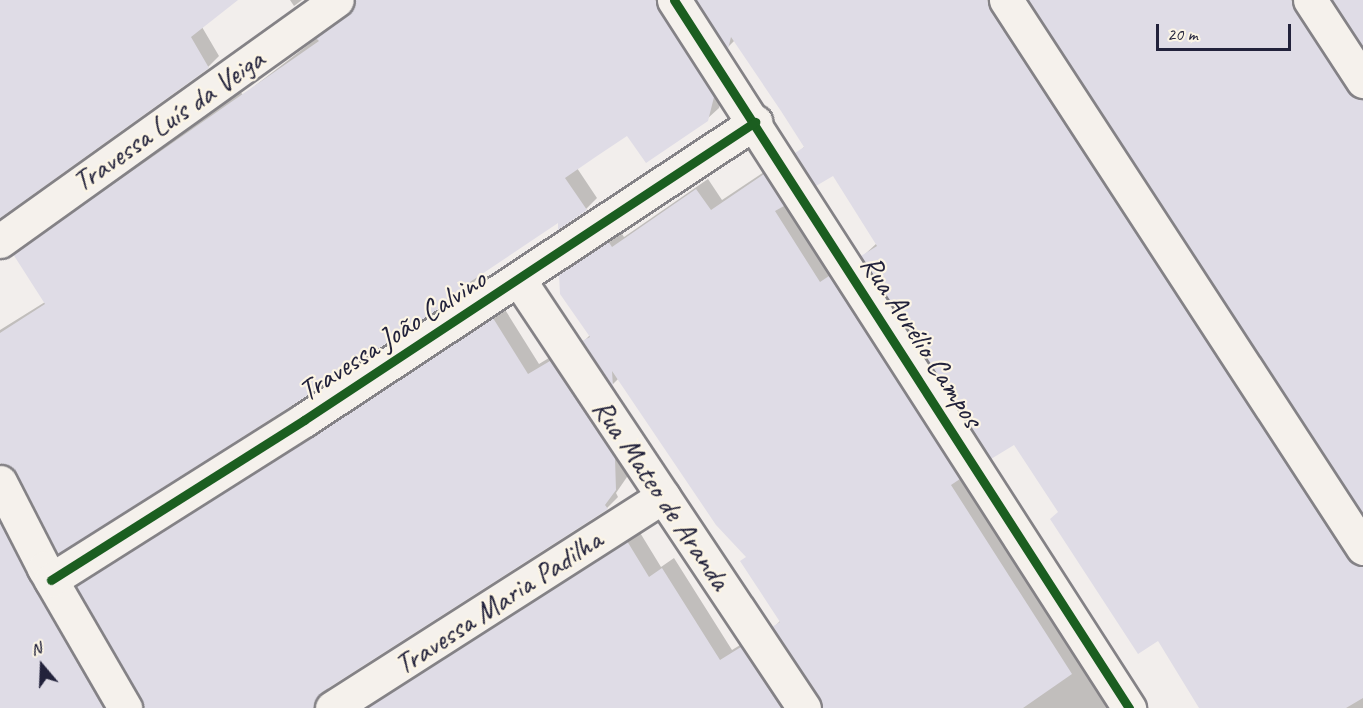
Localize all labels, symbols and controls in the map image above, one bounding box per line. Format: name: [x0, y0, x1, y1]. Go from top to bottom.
scale bar: [1159, 12, 1294, 50]
text: 20 m: [1167, 23, 1198, 45]
street label: Travessa Luís da Veiga: [66, 41, 270, 199]
street label: Rua Aurélio Campos: [853, 249, 991, 433]
street label: Travessa João Calvino: [291, 261, 493, 409]
street label: Rua Mateo de Aranda: [585, 392, 739, 596]
street label: Travessa Maria Padilha: [388, 522, 608, 682]
north arrow: [12, 636, 72, 696]
text: N: [28, 638, 44, 660]

